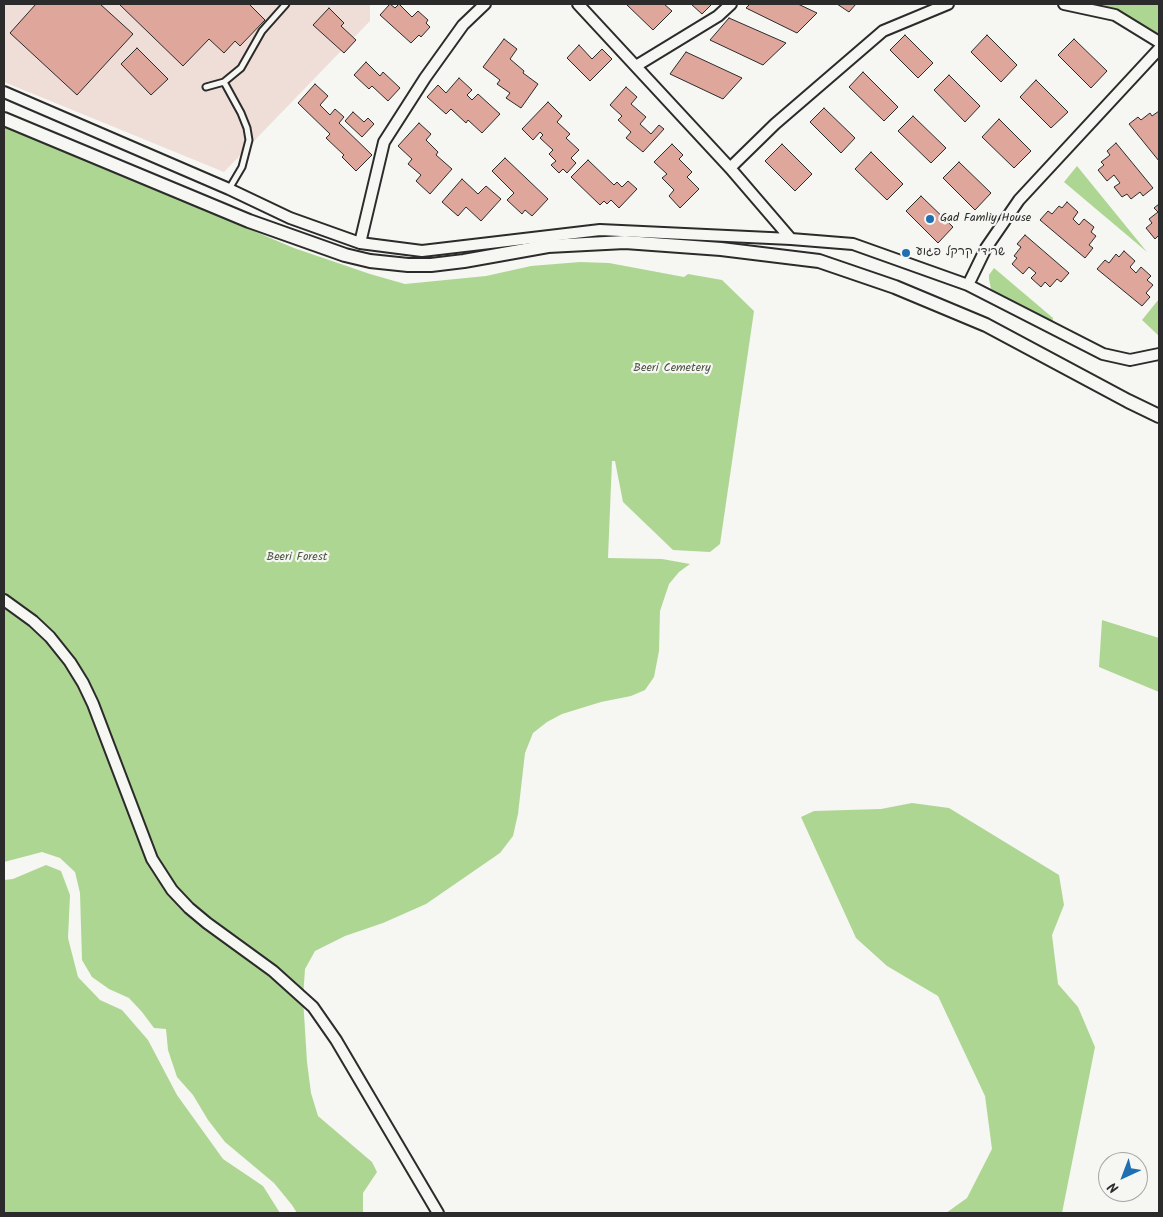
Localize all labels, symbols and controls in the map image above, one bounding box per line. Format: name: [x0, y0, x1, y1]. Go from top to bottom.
place label: Gad Famliy House: [940, 212, 1031, 226]
marker: Gad Famliy House: [924, 213, 936, 225]
place label: שרידי קרקל פגוע: [916, 246, 1005, 260]
marker: שרידי קרקל פגוע: [900, 247, 912, 259]
park label: Beeri Cemetery: [633, 362, 711, 376]
park label: Beeri Forest: [267, 551, 327, 565]
north arrow: [1098, 1152, 1148, 1202]
text: N: [1103, 1176, 1124, 1198]

